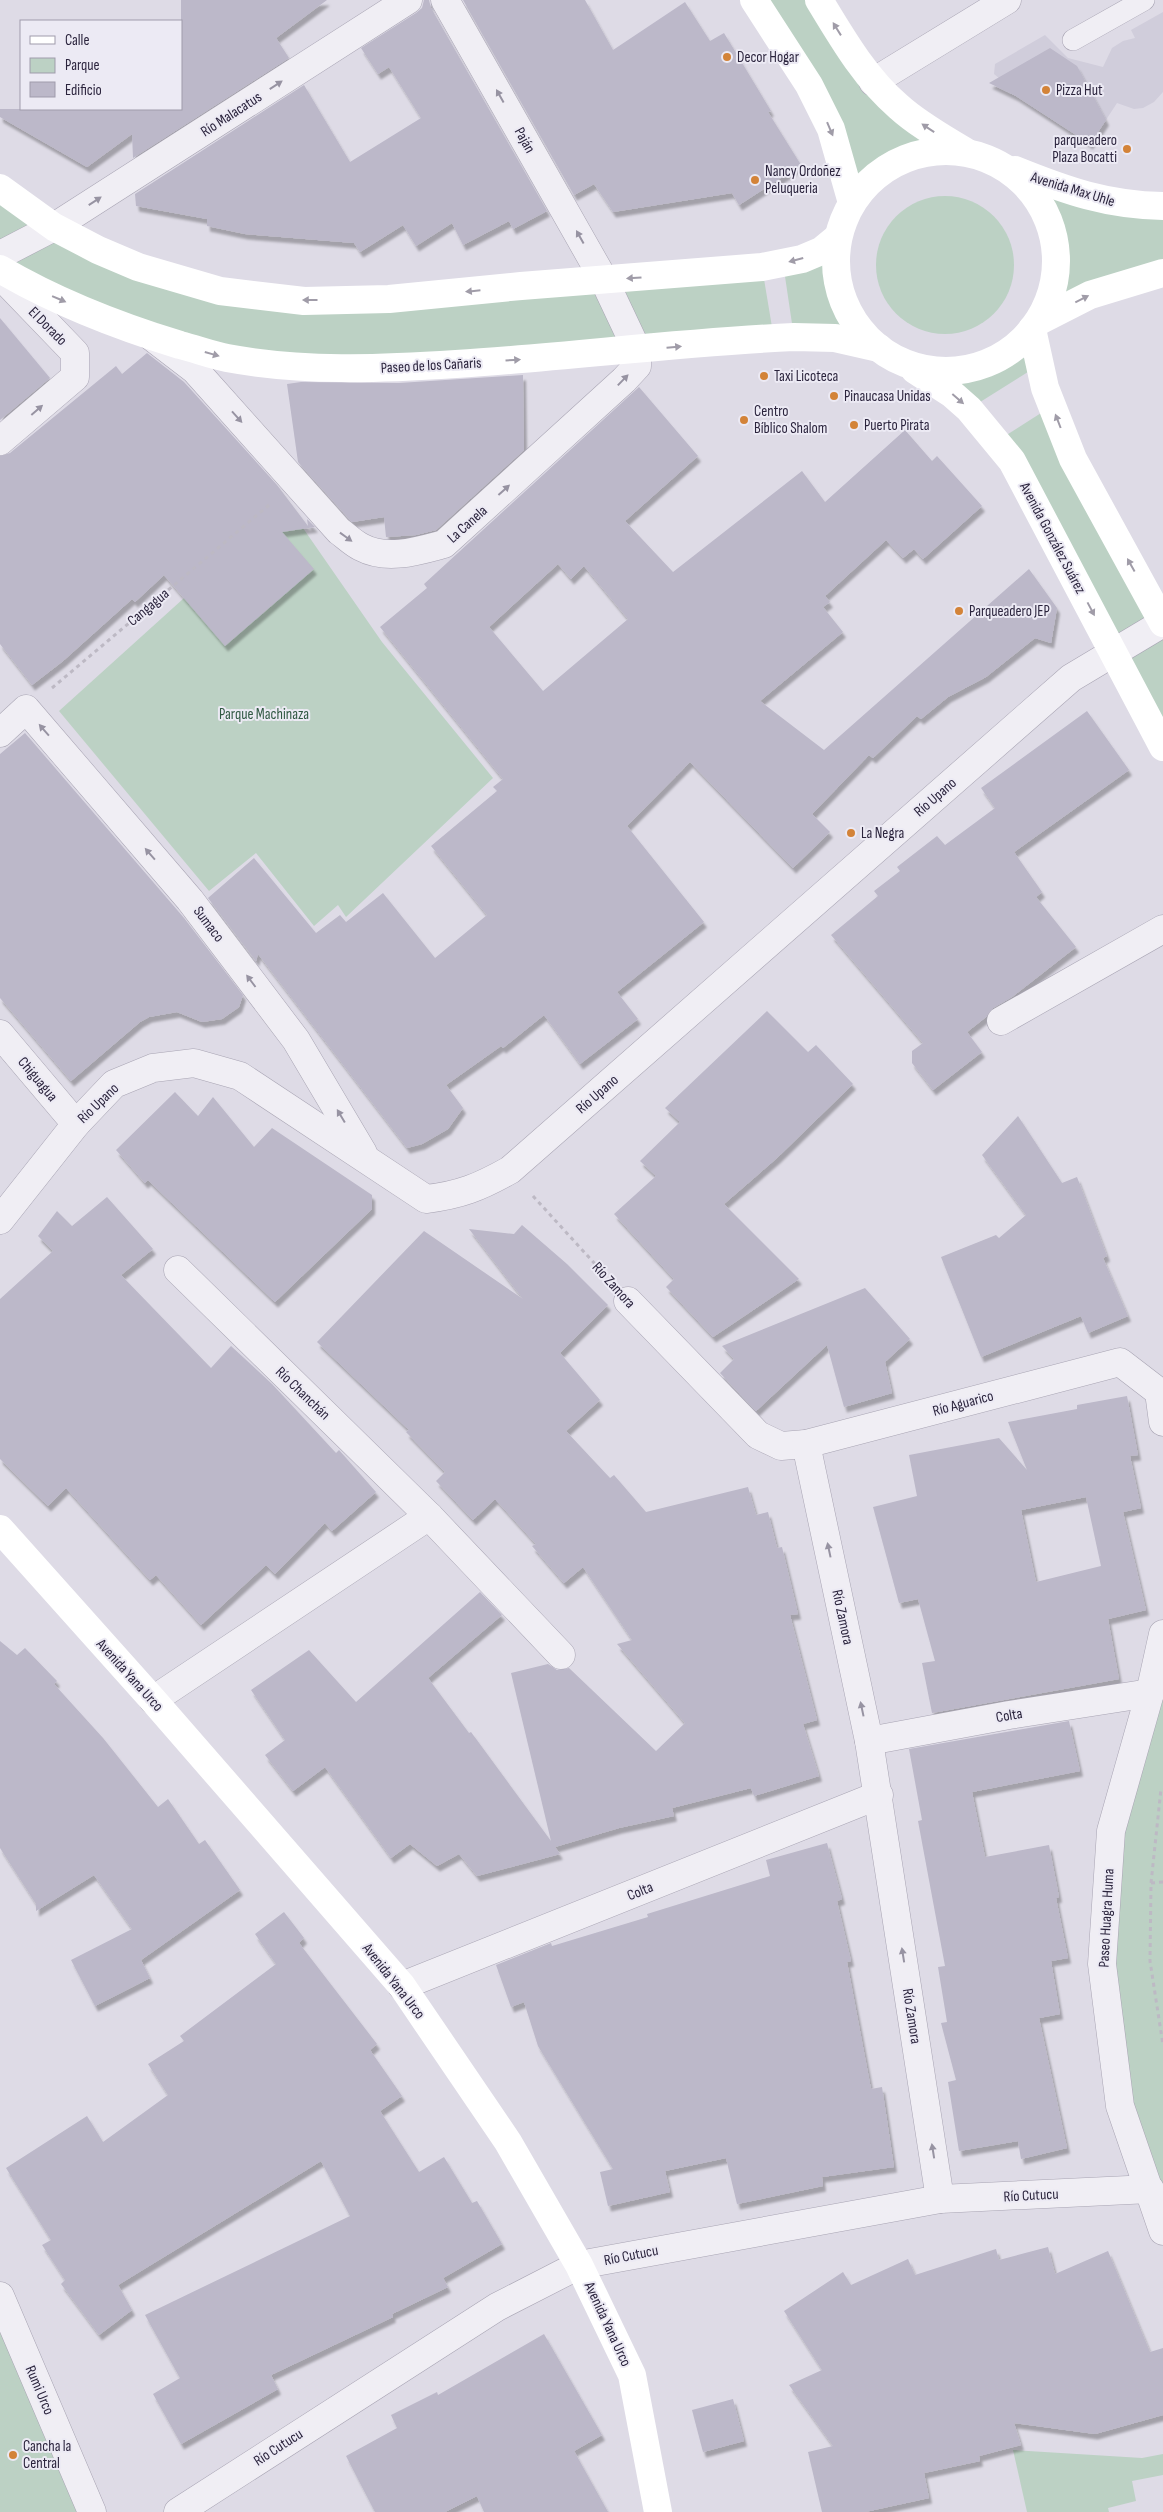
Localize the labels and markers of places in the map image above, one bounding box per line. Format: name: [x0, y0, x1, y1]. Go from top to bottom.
place label: Decor Hogar: [737, 48, 800, 67]
marker: Decor Hogar: [721, 51, 733, 63]
place label: Pizza Hut: [1056, 81, 1103, 100]
marker: Pizza Hut: [1040, 84, 1052, 96]
place label: parqueadero Plaza Bocatti: [1052, 131, 1117, 167]
marker: parqueadero Plaza Bocatti: [1121, 143, 1133, 155]
place label: Nancy Ordoñez Peluqueria: [765, 162, 841, 198]
marker: Nancy Ordoñez Peluqueria: [749, 174, 761, 186]
place label: Taxi Licoteca: [774, 367, 838, 386]
marker: Taxi Licoteca: [758, 370, 770, 382]
place label: Pinaucasa Unidas: [844, 387, 931, 406]
marker: Pinaucasa Unidas: [828, 390, 840, 402]
place label: Centro Bíblico Shalom: [754, 402, 827, 438]
marker: Centro Bíblico Shalom: [738, 414, 750, 426]
place label: Puerto Pirata: [864, 416, 930, 435]
marker: Puerto Pirata: [848, 419, 860, 431]
place label: Parqueadero JEP: [969, 602, 1050, 621]
marker: Parqueadero JEP: [953, 605, 965, 617]
place label: La Negra: [861, 824, 904, 843]
marker: La Negra: [845, 827, 857, 839]
place label: Cancha la Central: [23, 2437, 72, 2473]
marker: Cancha la Central: [7, 2449, 19, 2461]

